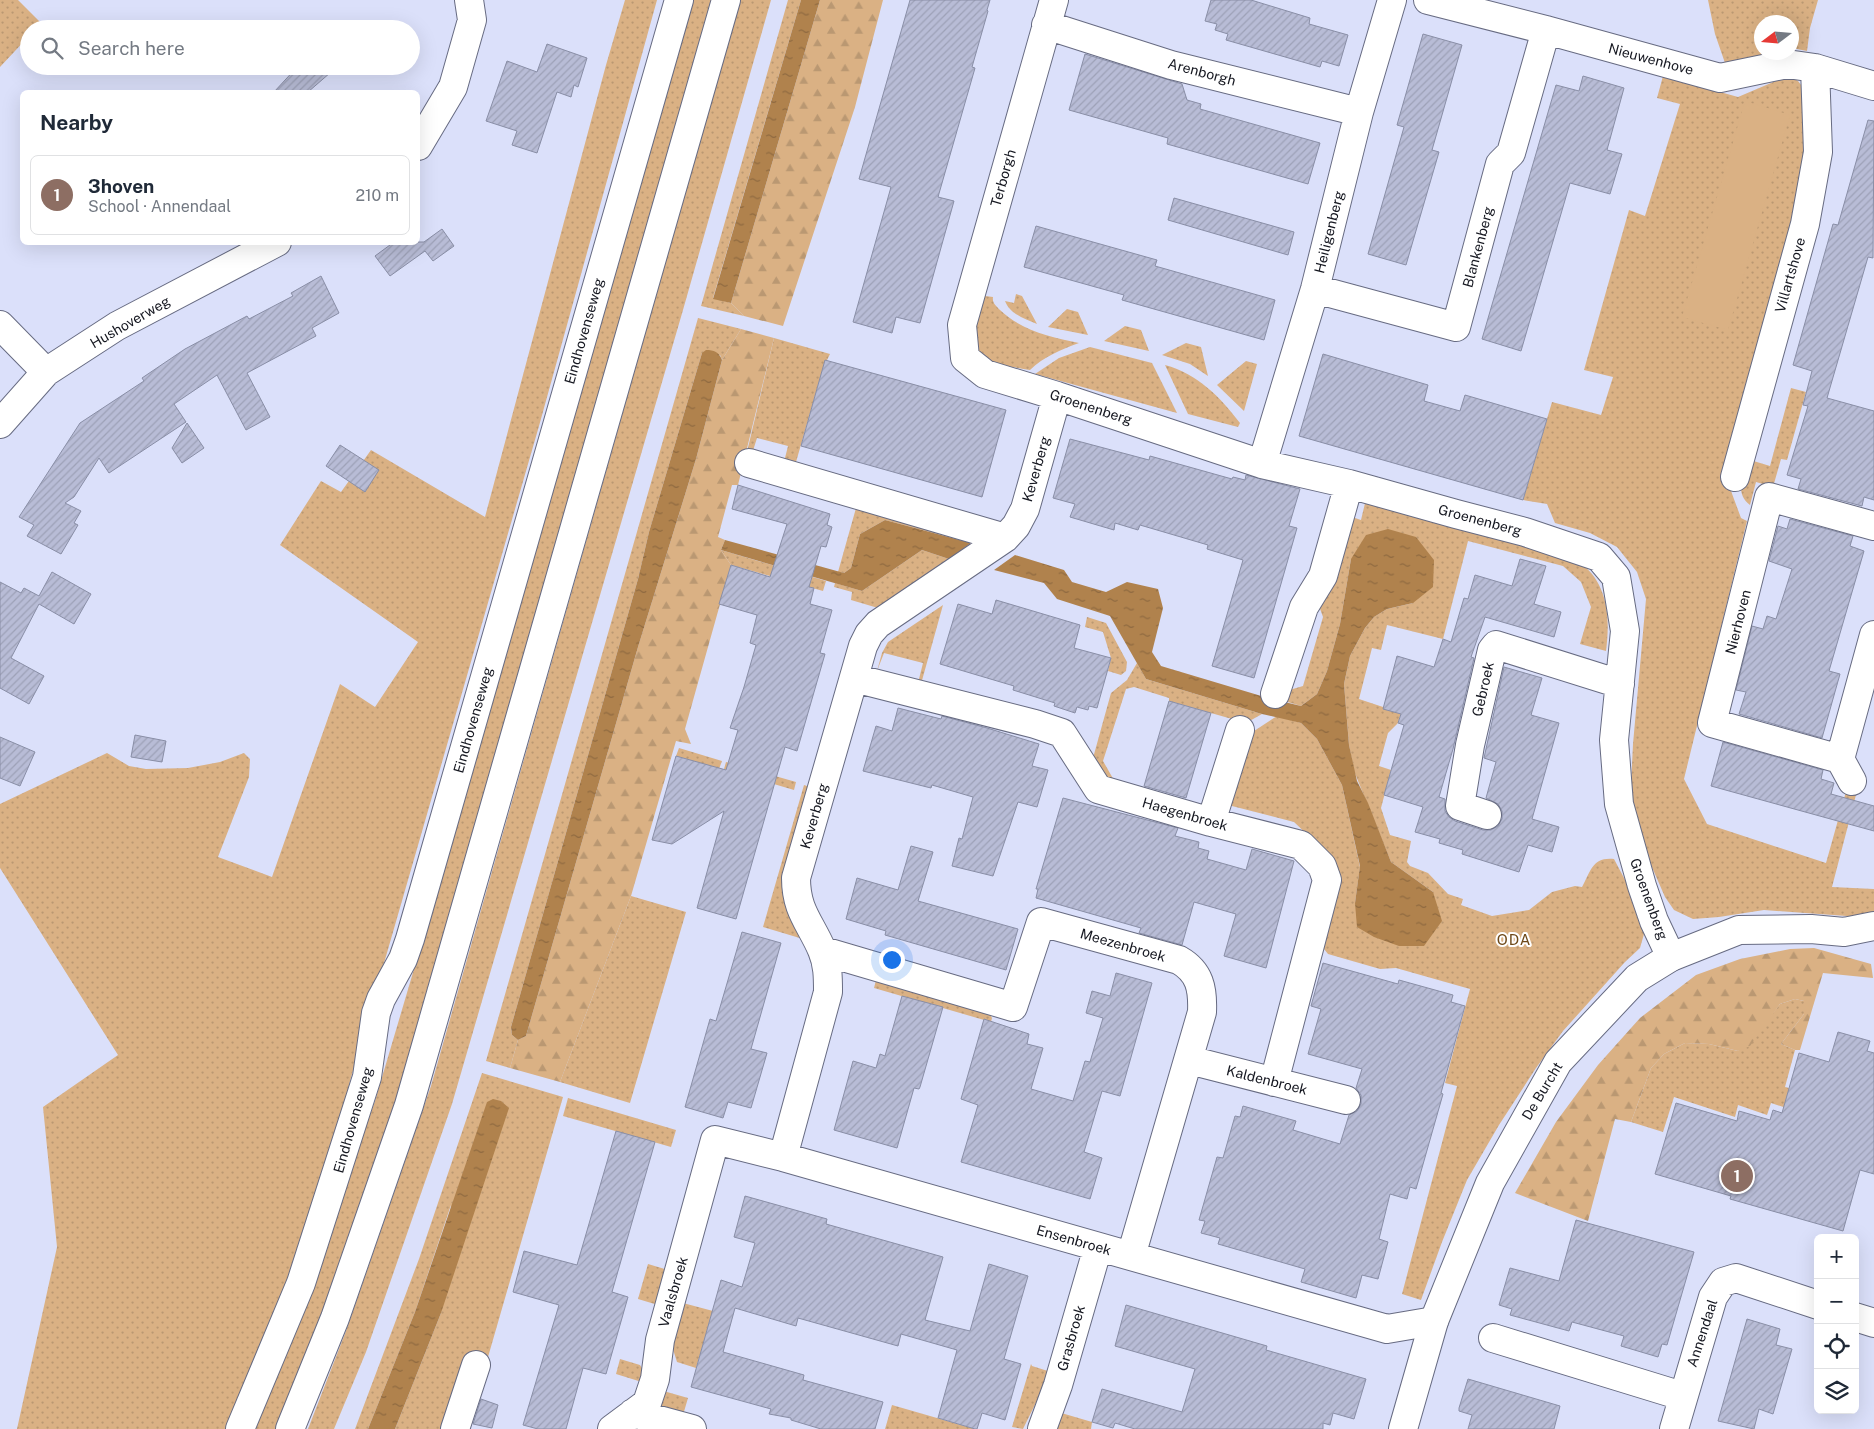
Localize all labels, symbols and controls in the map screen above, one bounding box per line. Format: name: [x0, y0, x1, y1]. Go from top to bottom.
north arrow: [1754, 15, 1799, 60]
search box: [20, 20, 420, 75]
icon: search: [38, 34, 66, 62]
text: Search here: [78, 37, 185, 59]
street label: Nieuwenhove: [1607, 40, 1695, 78]
street label: Arenborgh: [1166, 55, 1238, 89]
text: Nearby: [40, 110, 113, 135]
street label: Terborgh: [987, 147, 1019, 209]
text: 3hoven: [88, 175, 154, 197]
text: 1: [54, 186, 60, 205]
text: 210 m: [355, 186, 399, 205]
street label: Heiligenberg: [1311, 189, 1347, 275]
text: School · Annendaal: [88, 197, 231, 216]
street label: Blankenberg: [1460, 204, 1497, 289]
street label: Villartshove: [1772, 236, 1808, 314]
street label: Eindhovenseweg: [561, 276, 607, 386]
street label: Hushoverweg: [87, 293, 173, 351]
street label: Groenenberg: [1048, 386, 1135, 428]
street label: Keverberg: [1019, 434, 1053, 504]
street label: Groenenberg: [1436, 501, 1524, 539]
street label: Nierhoven: [1722, 588, 1754, 656]
street label: Gebroek: [1469, 660, 1497, 718]
street label: Eindhovenseweg: [450, 665, 496, 775]
street label: Keverberg: [797, 781, 831, 851]
street label: Haegenbroek: [1140, 794, 1230, 834]
street label: Groenenberg: [1627, 856, 1671, 942]
street label: Meezenbroek: [1078, 925, 1168, 965]
district label: ODA: [1497, 931, 1531, 948]
your location: [879, 947, 905, 973]
street label: De Burcht: [1518, 1059, 1566, 1123]
street label: Kaldenbroek: [1225, 1062, 1309, 1098]
street label: Eindhovenseweg: [330, 1065, 376, 1175]
pin: 1: [1721, 1157, 1753, 1195]
street label: Ensenbroek: [1035, 1222, 1113, 1258]
map controls: [1814, 1234, 1859, 1414]
button: +: [1814, 1234, 1859, 1279]
street label: Vaalsbroek: [655, 1255, 691, 1329]
button: −: [1814, 1279, 1859, 1324]
street label: Annendaal: [1684, 1297, 1720, 1369]
street label: Grasbroek: [1054, 1303, 1088, 1373]
button: locate: [1814, 1324, 1859, 1369]
button: layers: [1814, 1369, 1859, 1414]

